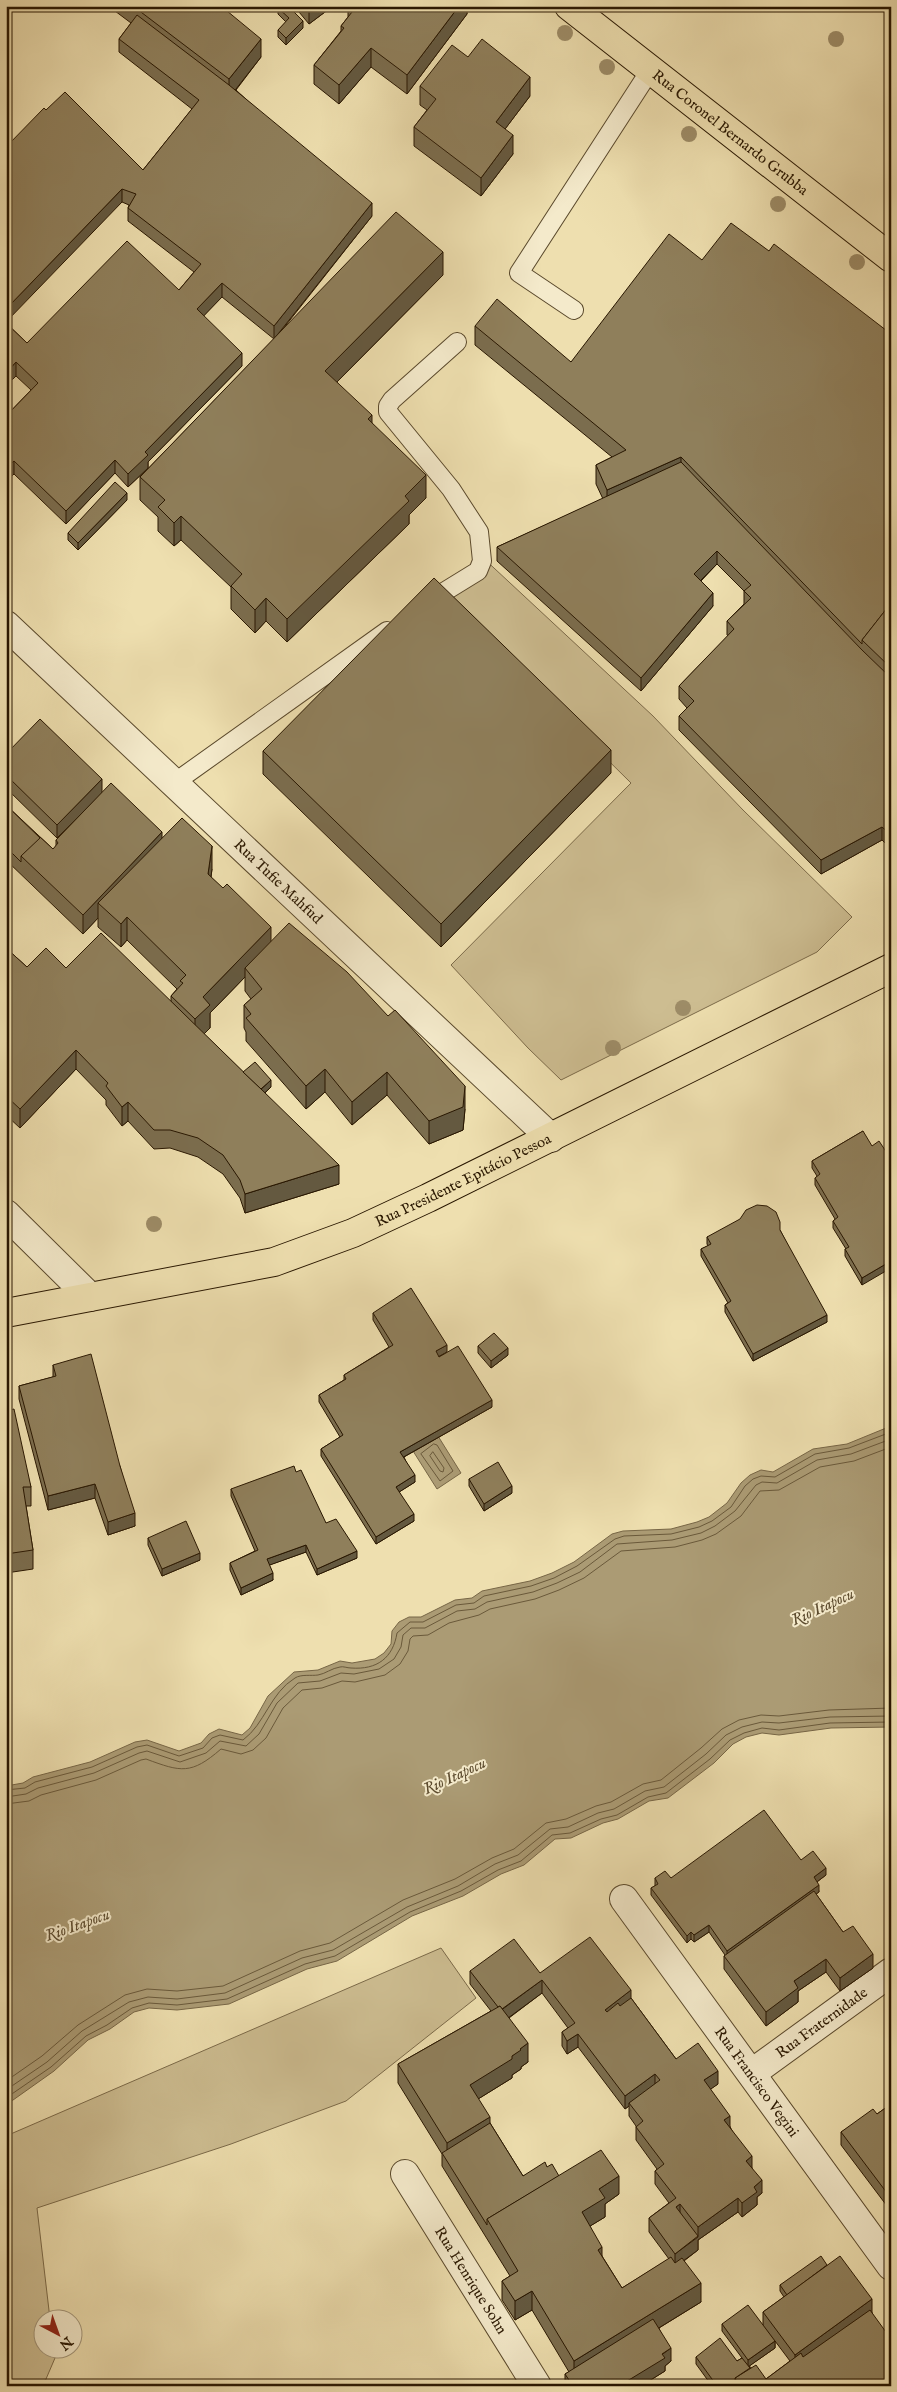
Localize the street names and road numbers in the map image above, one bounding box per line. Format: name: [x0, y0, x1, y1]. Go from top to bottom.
street label: Rua Coronel Bernardo Grubba: [648, 66, 812, 200]
street label: Rua Tufie Mahfud: [230, 835, 327, 929]
street label: Rua Presidente Epitácio Pessoa: [372, 1129, 555, 1231]
street label: Rua Fraternidade: [772, 1983, 872, 2063]
street label: Rua Francisco Vegini: [710, 2023, 803, 2141]
street label: Rua Henrique Sohn: [430, 2223, 511, 2338]

